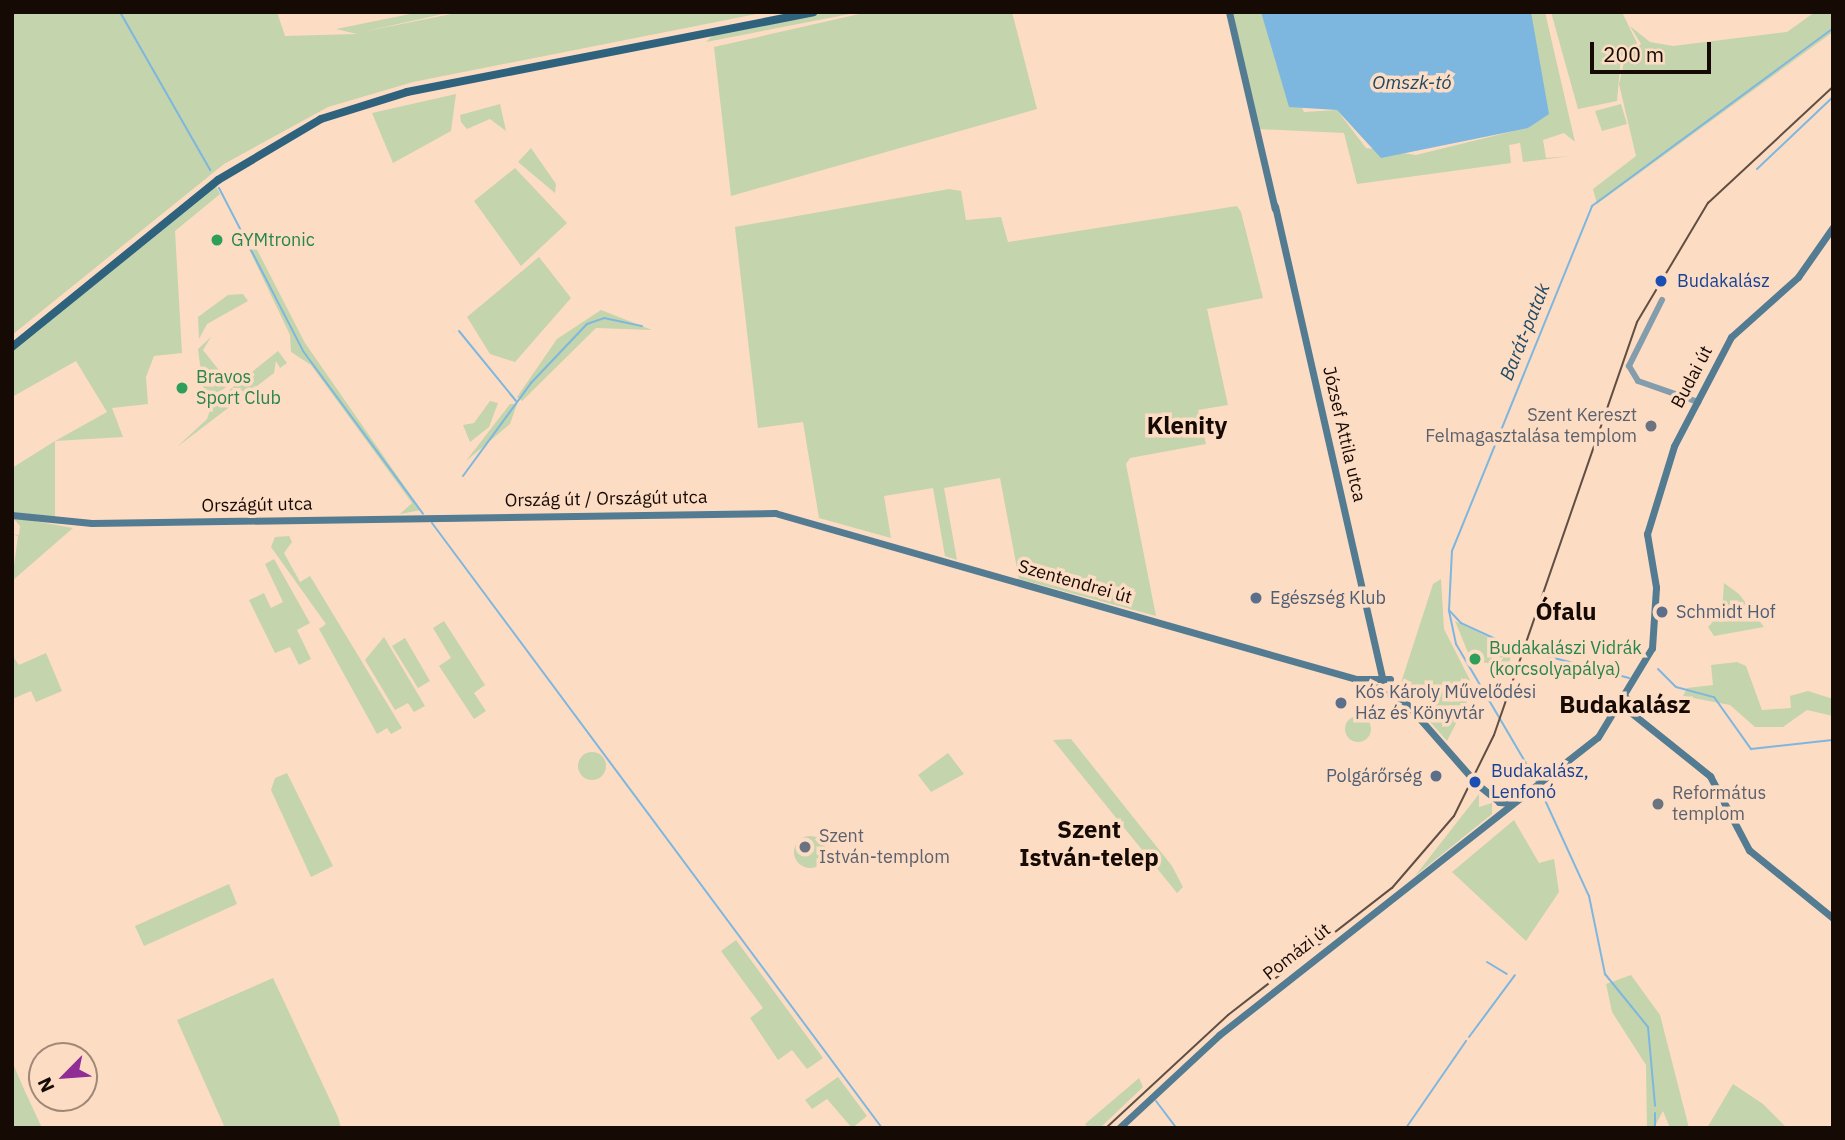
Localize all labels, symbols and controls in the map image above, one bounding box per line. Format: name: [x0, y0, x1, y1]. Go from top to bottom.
scale bar: [1593, 28, 1714, 72]
text: 200 m: [1603, 40, 1664, 68]
water label: Omszk-tó: [1372, 72, 1452, 94]
place label: GYMtronic: [231, 229, 315, 251]
marker: GYMtronic: [209, 232, 225, 248]
place label: Budakalász: [1677, 270, 1769, 292]
marker: Budakalász: [1651, 271, 1671, 291]
water label: Barát-patak: [1495, 280, 1555, 384]
street label: Budai út: [1667, 342, 1717, 412]
street label: József Attila utca: [1318, 364, 1370, 504]
place label: Bravos Sport Club: [196, 367, 281, 410]
marker: Bravos Sport Club: [174, 380, 190, 396]
place label: Szent Kereszt Felmagasztalása templom: [1425, 405, 1637, 448]
district label: Klenity: [1147, 412, 1227, 440]
marker: Szent Kereszt Felmagasztalása templom: [1643, 418, 1659, 434]
street label: Ország út / Országút utca: [504, 486, 708, 512]
street label: Országút utca: [201, 493, 313, 517]
street label: Szentendrei út: [1016, 555, 1134, 609]
place label: Egészség Klub: [1270, 587, 1386, 609]
marker: Egészség Klub: [1248, 590, 1264, 606]
district label: Ófalu: [1535, 598, 1597, 626]
place label: Schmidt Hof: [1676, 601, 1775, 623]
marker: Schmidt Hof: [1654, 604, 1670, 620]
place label: Budakalászi Vidrák (korcsolyapálya): [1489, 638, 1642, 680]
marker: Budakalászi Vidrák (korcsolyapálya): [1467, 651, 1483, 667]
place label: Kós Károly Művelődési Ház és Könyvtár: [1355, 682, 1536, 724]
district label: Budakalász: [1559, 691, 1691, 719]
marker: Kós Károly Művelődési Ház és Könyvtár: [1333, 695, 1349, 711]
place label: Budakalász, Lenfonó: [1491, 761, 1589, 804]
place label: Polgárőrség: [1326, 765, 1422, 787]
marker: Polgárőrség: [1428, 768, 1444, 784]
marker: Budakalász, Lenfonó: [1465, 772, 1485, 792]
place label: Református templom: [1672, 783, 1766, 826]
marker: Református templom: [1650, 796, 1666, 812]
district label: Szent István-telep: [1019, 816, 1159, 872]
place label: Szent István-templom: [819, 826, 950, 868]
marker: Szent István-templom: [797, 839, 813, 855]
street label: Pomázi út: [1259, 919, 1335, 985]
north arrow: [28, 1042, 98, 1112]
text: N: [32, 1074, 60, 1096]

